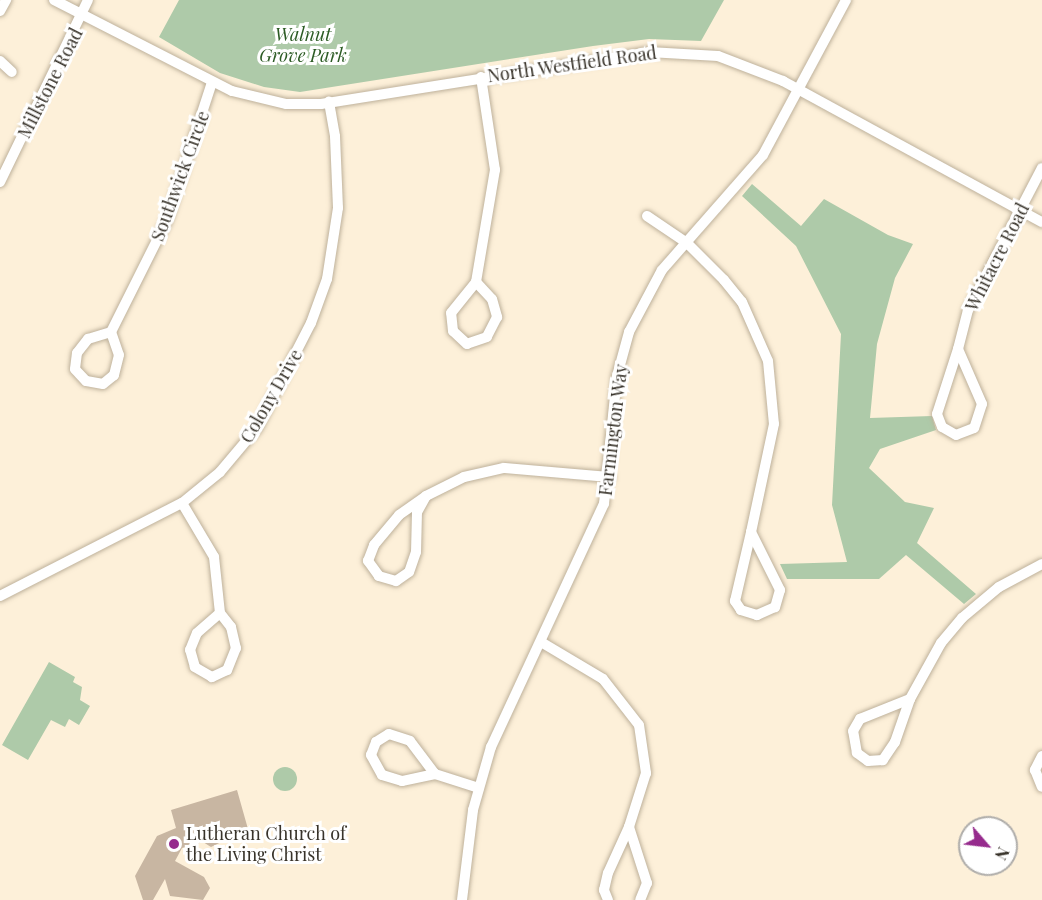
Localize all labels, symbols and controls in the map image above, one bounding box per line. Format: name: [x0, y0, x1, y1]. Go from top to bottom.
street label: Millstone Road: [13, 24, 87, 142]
park label: Walnut Grove Park: [259, 24, 347, 66]
street label: North Westfield Road: [486, 41, 658, 87]
street label: Southwick Circle: [146, 108, 214, 244]
street label: Whitacre Road: [961, 199, 1033, 315]
street label: Colony Drive: [235, 345, 307, 447]
street label: Farmington Way: [594, 363, 632, 497]
north arrow: [958, 816, 1018, 876]
place label: Lutheran Church of the Living Christ: [186, 823, 346, 866]
marker: Lutheran Church of the Living Christ: [167, 837, 181, 851]
text: N: [991, 844, 1015, 864]

